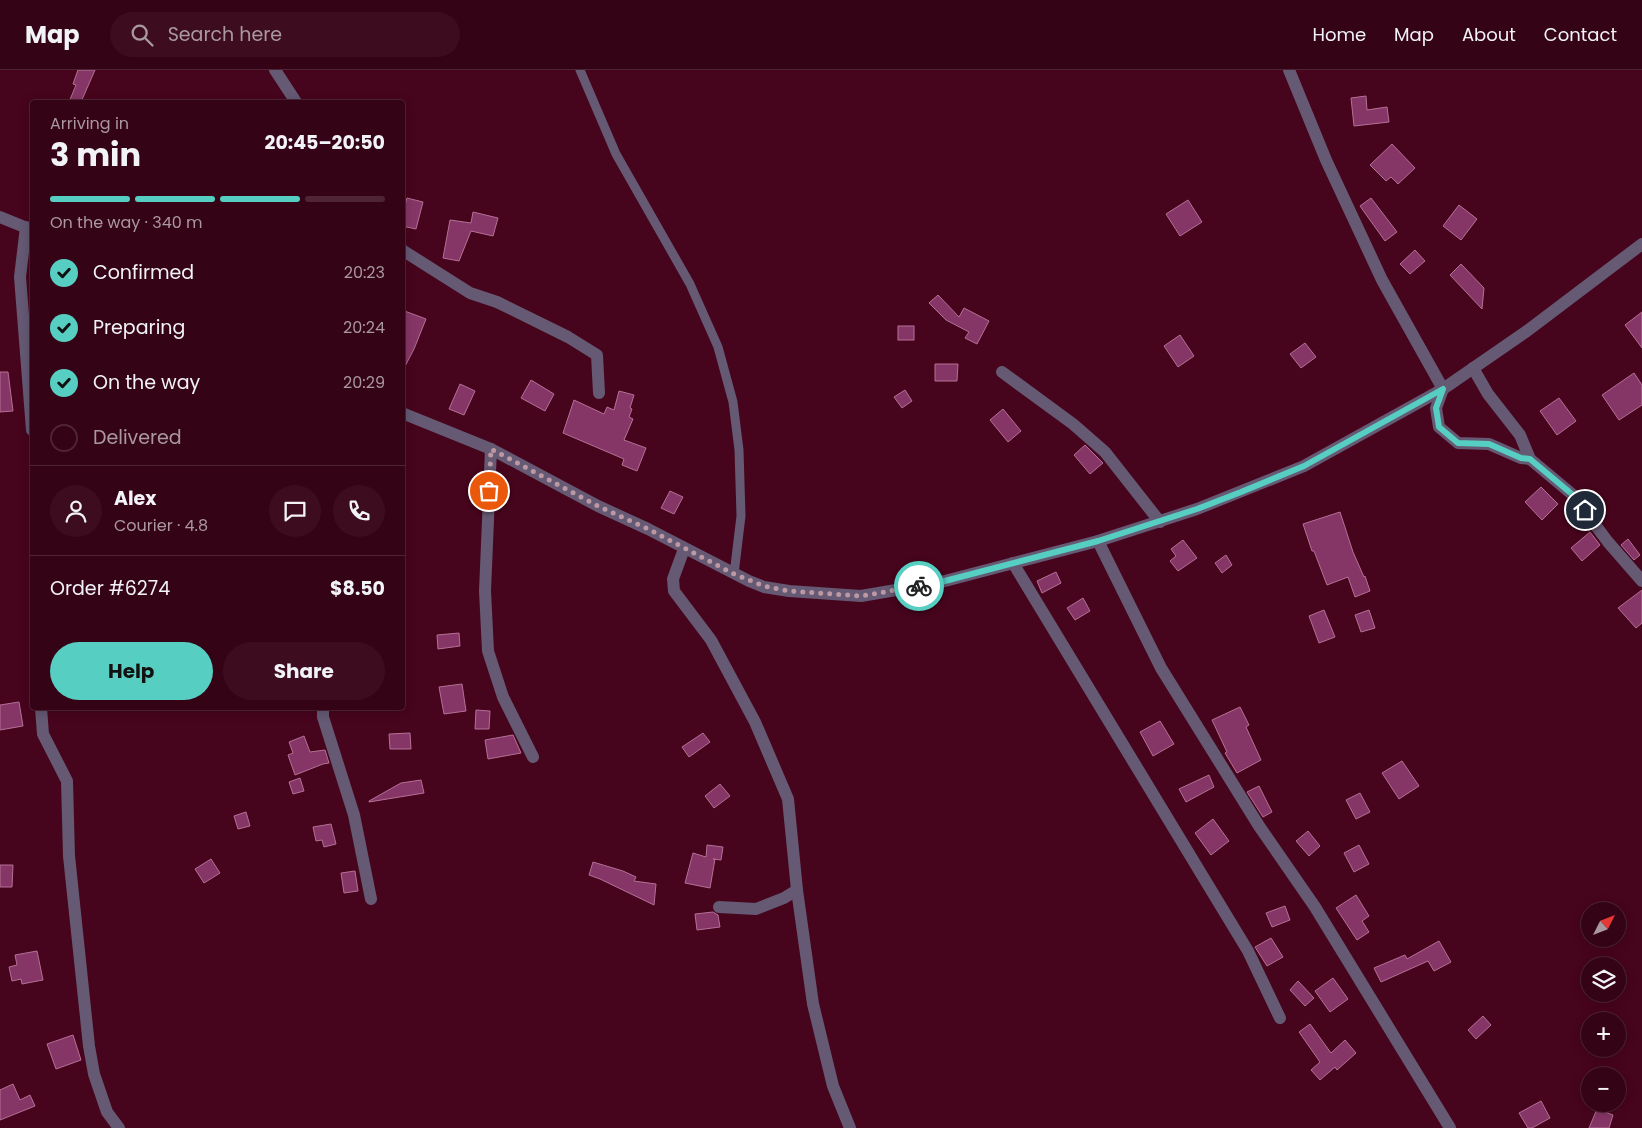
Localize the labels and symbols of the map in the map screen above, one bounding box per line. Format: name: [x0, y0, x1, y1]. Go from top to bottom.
pin: [468, 470, 510, 512]
pin: [1564, 489, 1606, 531]
courier: [894, 561, 944, 611]
north arrow: [1581, 902, 1626, 948]

